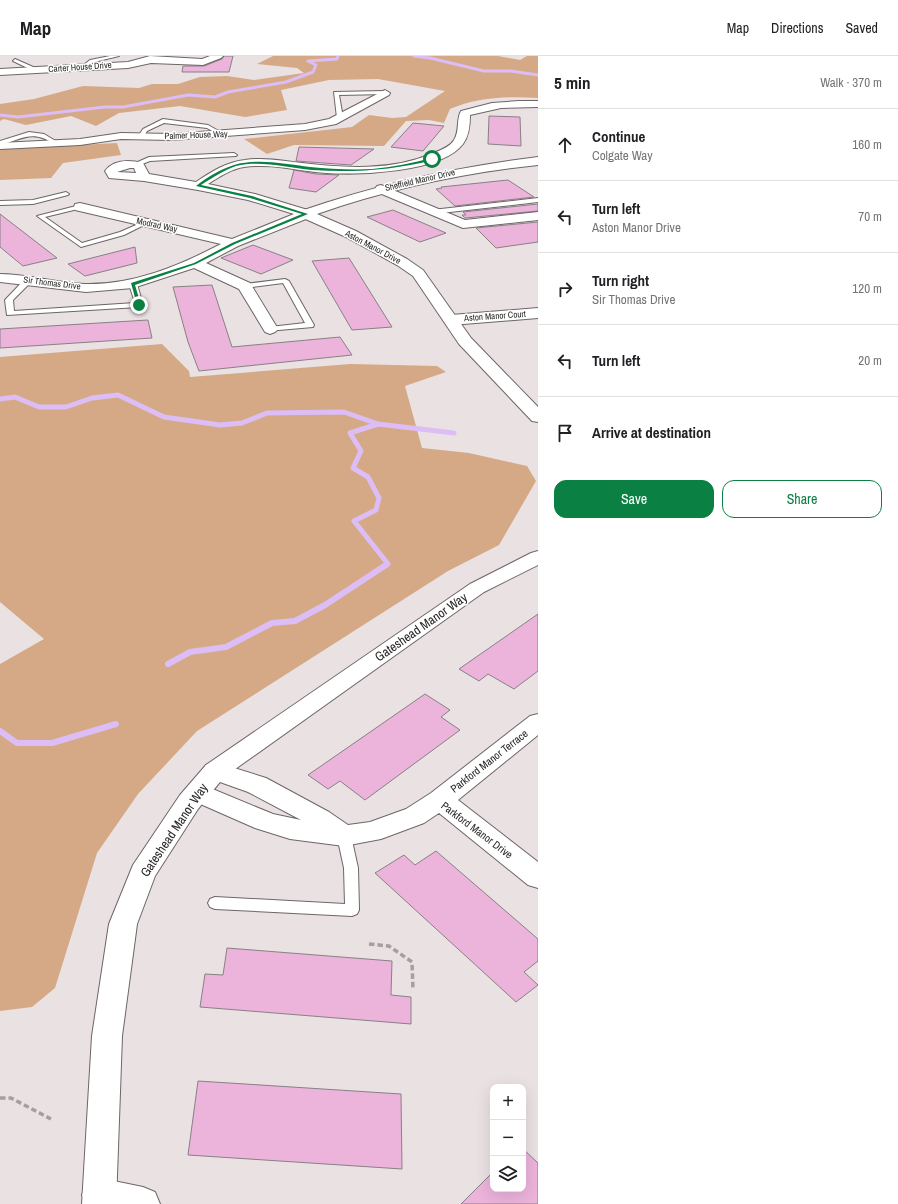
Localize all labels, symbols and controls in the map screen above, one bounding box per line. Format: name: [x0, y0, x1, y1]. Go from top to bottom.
text: Map: [20, 15, 51, 41]
text: Map: [727, 19, 749, 37]
text: Directions: [771, 19, 823, 37]
text: Saved: [845, 19, 878, 37]
street label: Carter House Drive: [48, 59, 112, 75]
text: 5 min: [554, 71, 590, 94]
text: Walk · 370 m: [820, 74, 882, 91]
text: Continue: [592, 126, 645, 147]
street label: Palmer House Way: [164, 128, 228, 142]
icon: ahead: [554, 134, 576, 156]
text: 160 m: [852, 136, 882, 153]
text: Colgate Way: [592, 147, 653, 164]
route start: [423, 150, 441, 168]
street label: Sheffield Manor Drive: [384, 166, 456, 194]
text: Turn left: [592, 198, 640, 219]
icon: left: [554, 206, 576, 228]
text: 70 m: [858, 208, 882, 225]
street label: Modrad Way: [135, 215, 179, 235]
text: Aston Manor Drive: [592, 219, 681, 236]
street label: Aston Manor Drive: [342, 227, 403, 267]
text: Turn right: [592, 270, 649, 291]
street label: Sir Thomas Drive: [23, 274, 81, 292]
icon: right: [554, 278, 576, 300]
text: 120 m: [852, 280, 882, 297]
text: Sir Thomas Drive: [592, 291, 675, 308]
route end: [130, 296, 148, 314]
street label: Aston Manor Court: [463, 308, 526, 324]
icon: left: [554, 350, 576, 372]
text: Turn left: [592, 350, 640, 371]
text: 20 m: [858, 352, 882, 369]
icon: arrive: [554, 422, 576, 444]
text: Arrive at destination: [592, 422, 711, 443]
button: Save: [554, 480, 714, 518]
button: Share: [722, 480, 882, 518]
street label: Gateshead Manor Way: [371, 588, 471, 665]
street label: Parkford Manor Terrace: [447, 726, 531, 796]
street label: Gateshead Manor Way: [136, 779, 212, 880]
street label: Parkford Manor Drive: [438, 798, 516, 862]
map controls: [490, 1084, 526, 1192]
button: +: [490, 1084, 526, 1120]
button: −: [490, 1120, 526, 1156]
button: layers: [490, 1156, 526, 1192]

